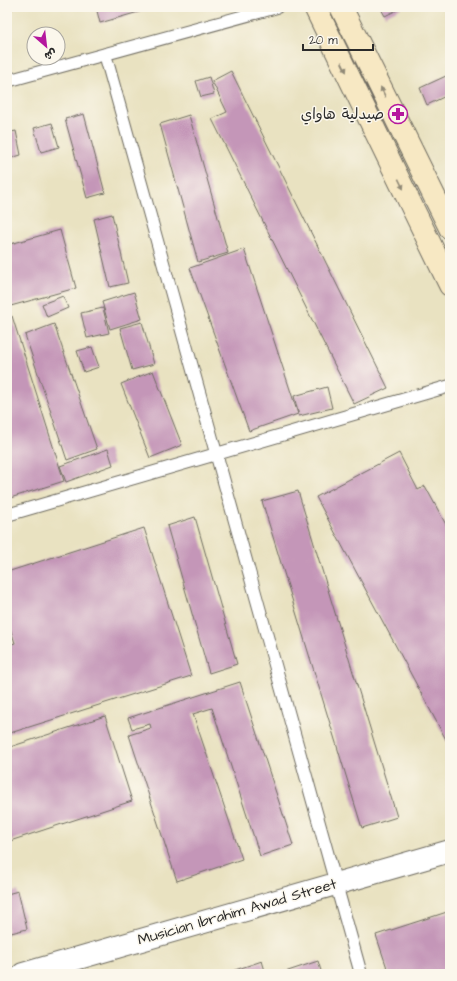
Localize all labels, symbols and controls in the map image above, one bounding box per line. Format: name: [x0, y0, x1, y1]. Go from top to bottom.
north arrow: [26, 26, 66, 66]
scale bar: [303, 26, 373, 52]
text: 20 m: [309, 32, 338, 49]
text: ش: [42, 45, 59, 64]
one-way arrow: [341, 62, 347, 73]
one-way arrow: [380, 86, 386, 98]
pharmacy icon: صيدلية هاواي: [387, 103, 409, 125]
place label: صيدلية هاواي: [301, 104, 384, 125]
one-way arrow: [398, 178, 404, 190]
street label: Musician Ibrahim Awad Street: [135, 874, 339, 950]

